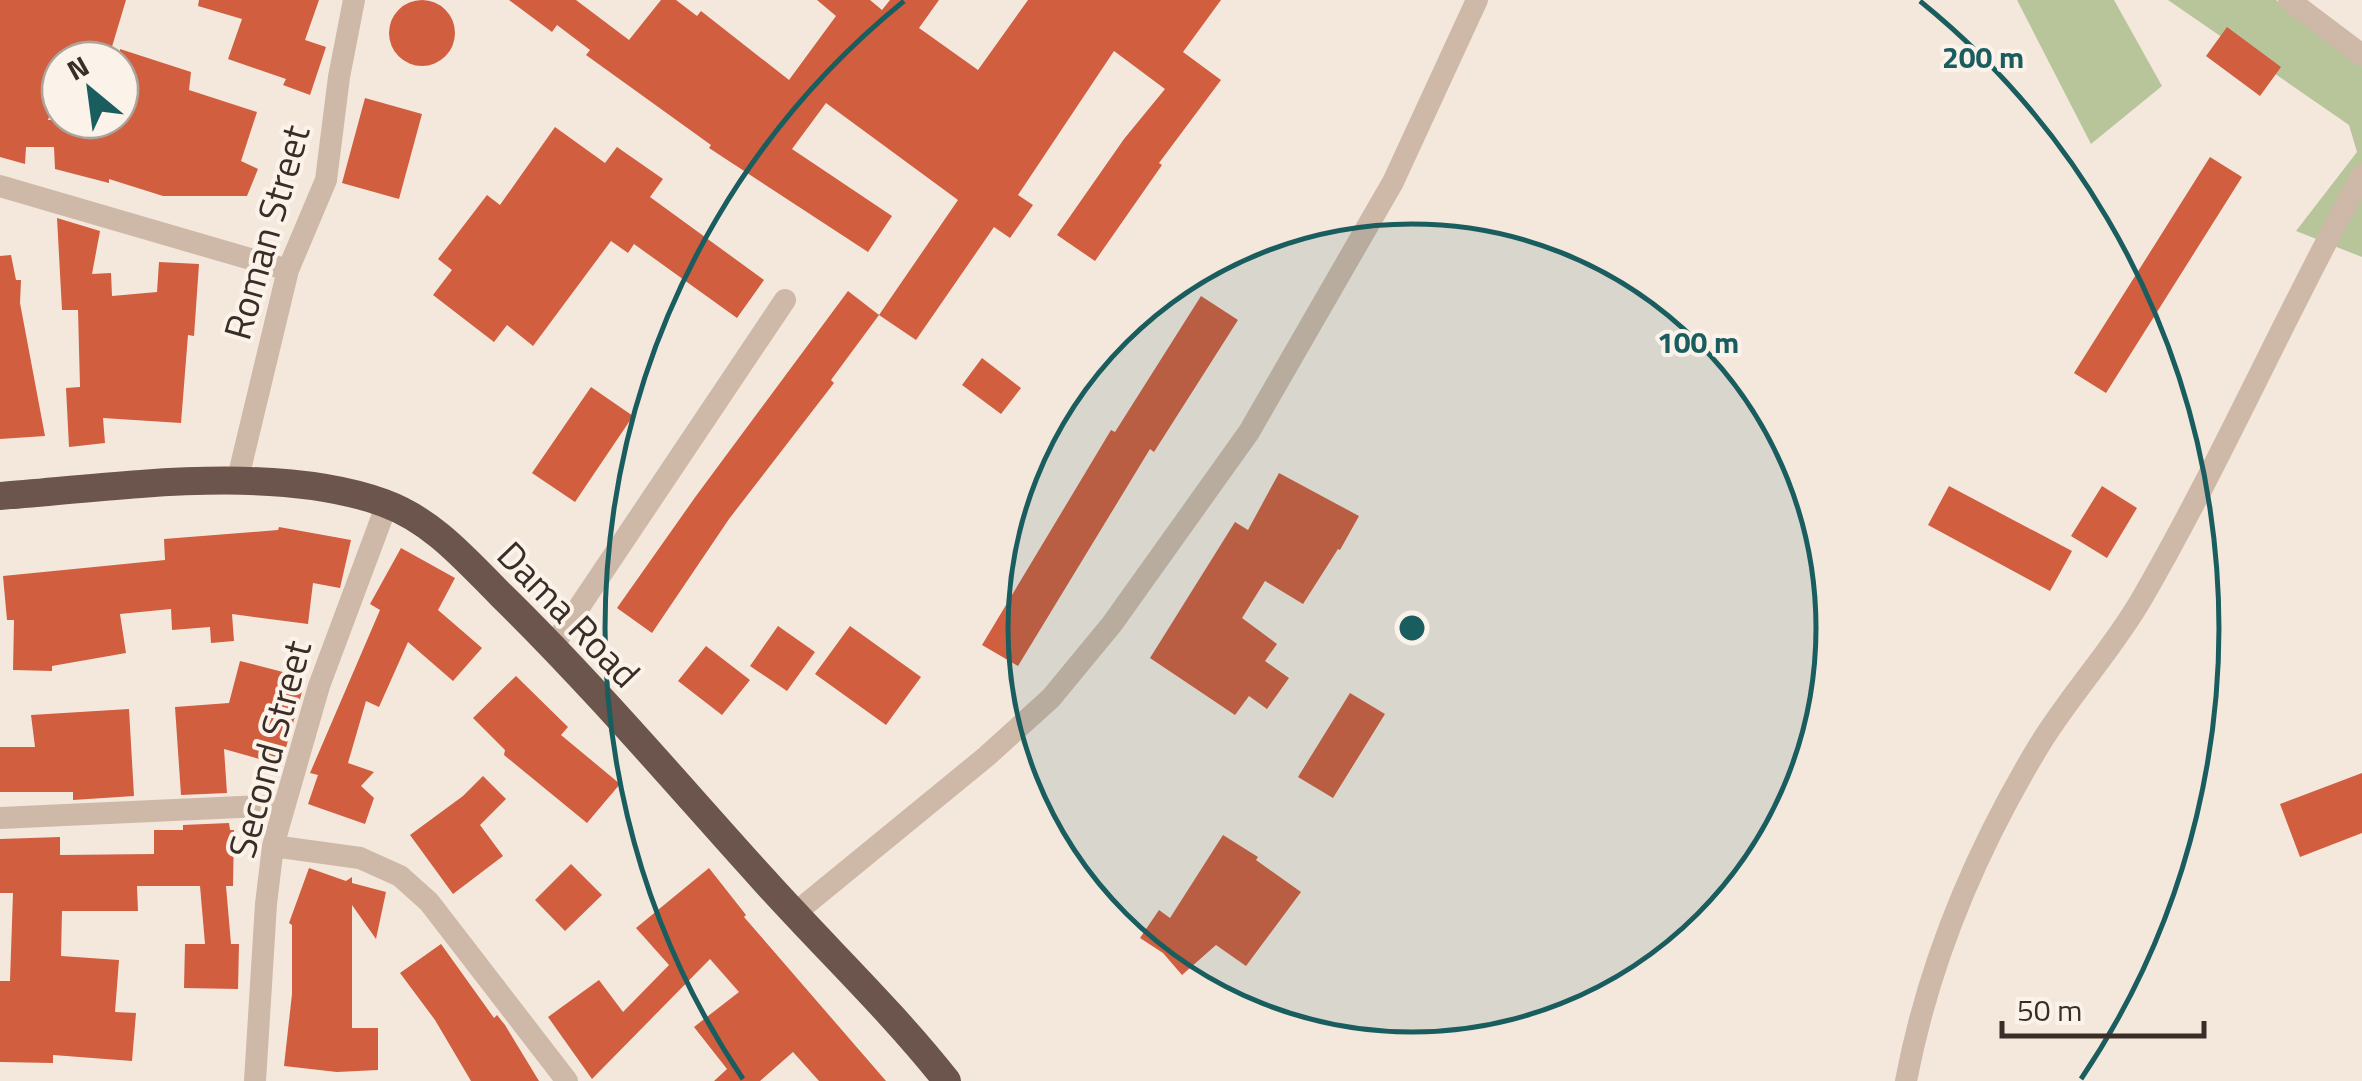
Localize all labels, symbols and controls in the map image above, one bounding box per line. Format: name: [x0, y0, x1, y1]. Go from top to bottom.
text: 200 m: [1942, 34, 2024, 80]
north arrow: [40, 40, 140, 140]
text: N: [59, 44, 97, 91]
street label: Roman Street: [208, 118, 324, 346]
text: 100 m: [1657, 319, 1739, 365]
street label: Dama Road: [484, 527, 654, 701]
centre of rings: [1394, 610, 1430, 646]
street label: Second Street: [212, 634, 326, 864]
scale bar: [2002, 976, 2204, 1038]
text: 50 m: [2017, 987, 2082, 1033]

